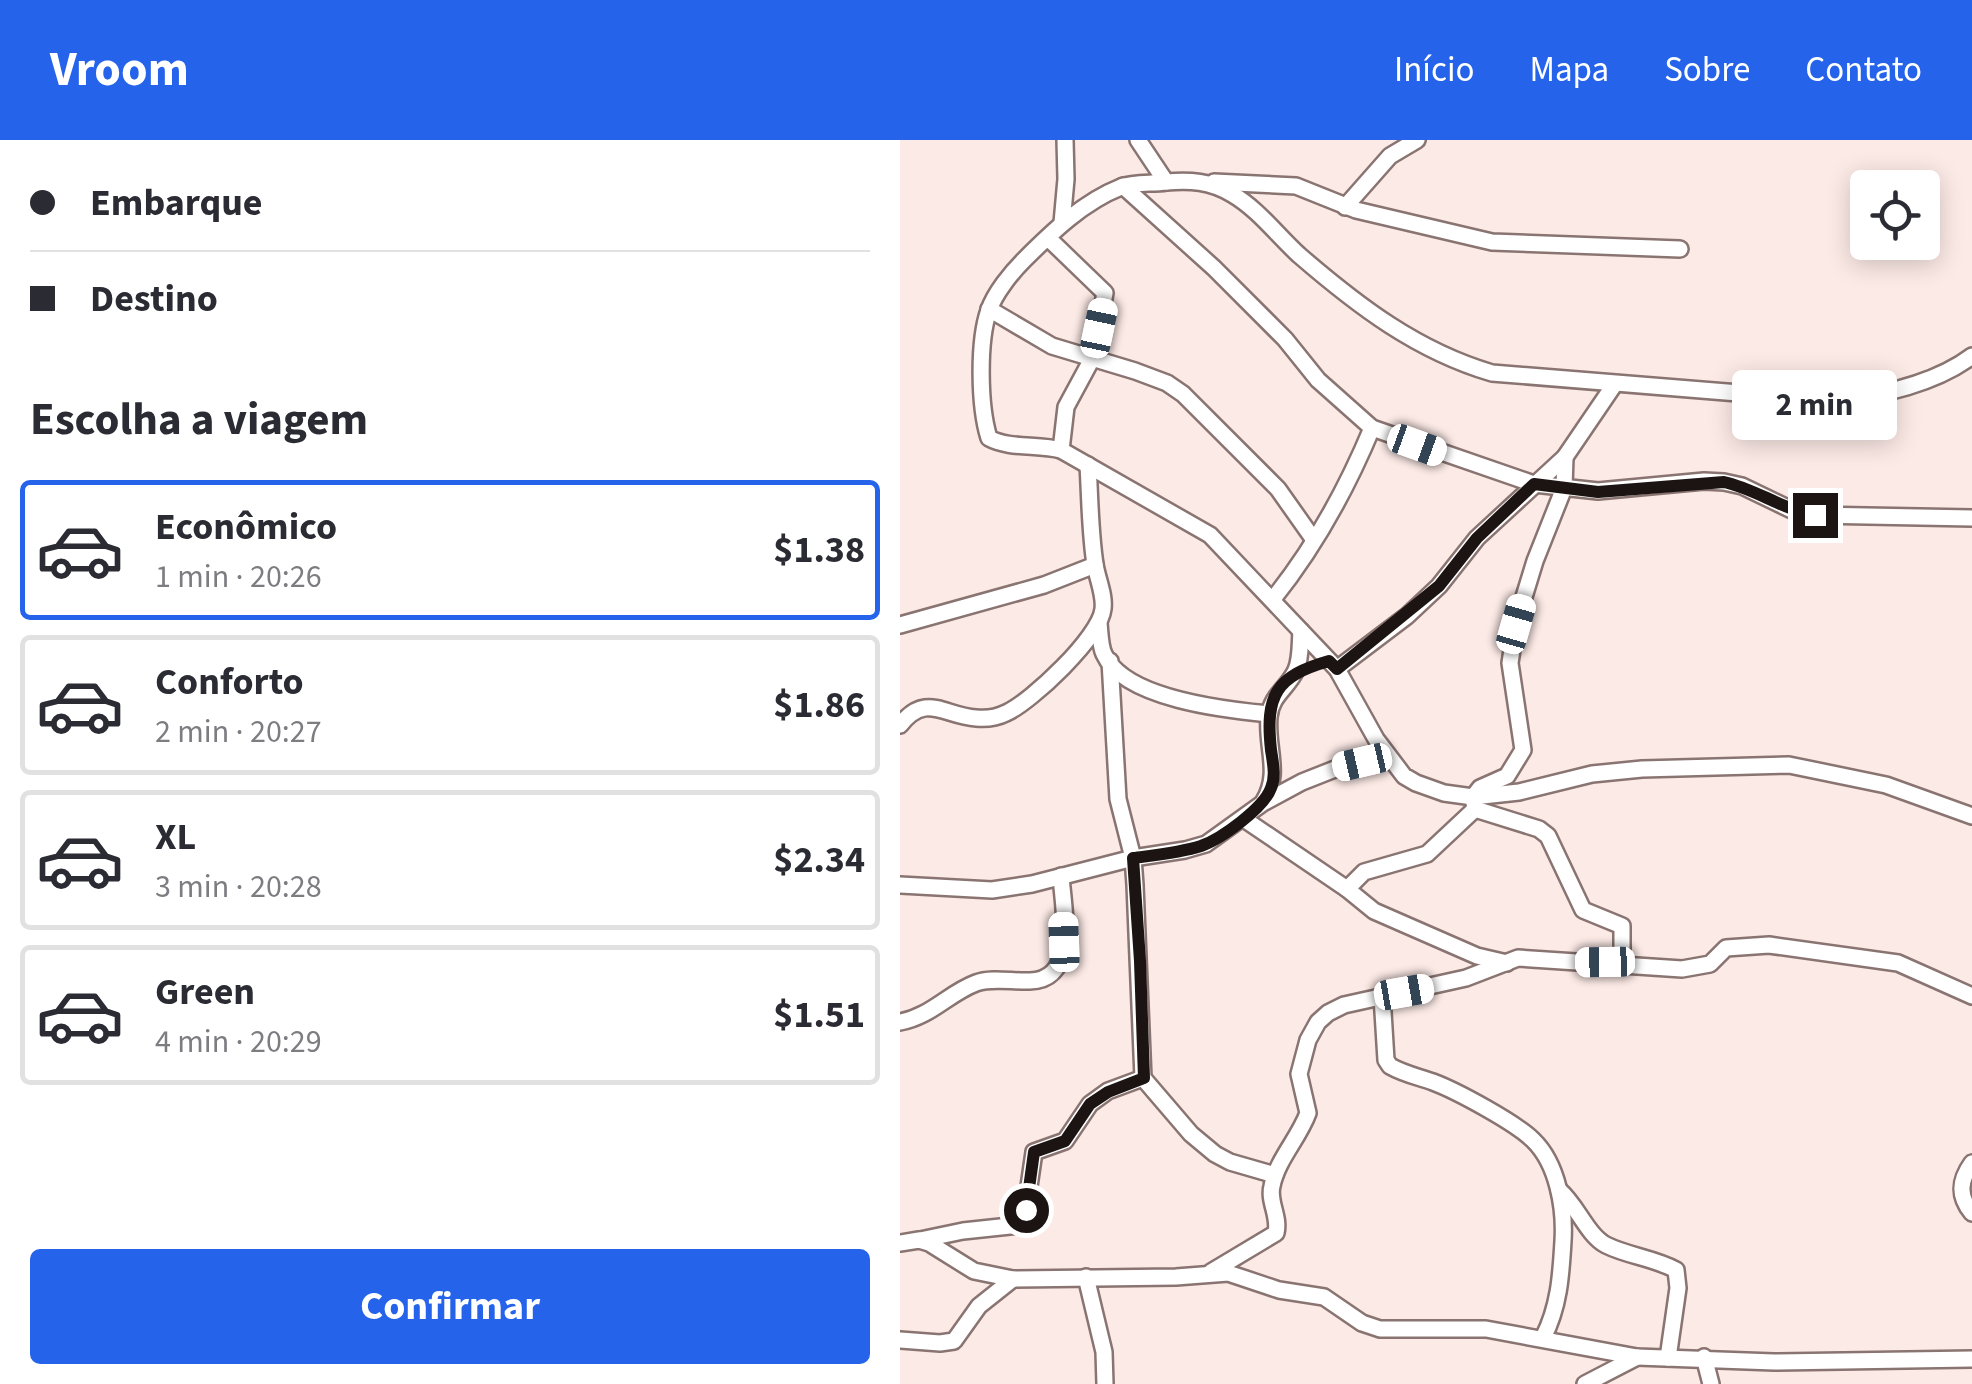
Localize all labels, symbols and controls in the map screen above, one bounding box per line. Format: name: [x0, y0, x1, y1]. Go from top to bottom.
text: Vroom: [50, 36, 189, 104]
text: Início: [1394, 45, 1474, 95]
text: Mapa: [1529, 45, 1609, 95]
text: Sobre: [1664, 45, 1750, 95]
text: Contato: [1805, 45, 1922, 95]
map controls: [1850, 170, 1940, 260]
button: locate: [1850, 170, 1940, 260]
text: Embarque: [90, 176, 263, 230]
text: Destino: [90, 272, 218, 326]
car: [1078, 296, 1120, 360]
callout: 2 min: [1732, 370, 1898, 440]
text: 2 min: [1776, 382, 1853, 428]
text: Escolha a viagem: [30, 388, 368, 452]
car: [1384, 421, 1450, 469]
route end: [1793, 493, 1838, 538]
text: Econômico: [155, 500, 337, 554]
icon: car: [35, 505, 125, 595]
text: $1.38: [773, 523, 865, 577]
text: 1 min · 20:26: [155, 554, 322, 600]
car: [1493, 591, 1539, 657]
text: Conforto: [155, 655, 304, 709]
icon: car: [35, 660, 125, 750]
text: $1.86: [773, 678, 865, 732]
text: 2 min · 20:27: [155, 709, 322, 755]
car: [1329, 741, 1395, 783]
text: XL: [155, 810, 196, 864]
icon: car: [35, 815, 125, 905]
text: $2.34: [773, 833, 865, 887]
text: 3 min · 20:28: [155, 864, 322, 910]
car: [1048, 911, 1080, 973]
car: [1575, 946, 1635, 978]
text: Green: [155, 965, 255, 1019]
icon: car: [35, 970, 125, 1060]
car: [1372, 972, 1436, 1012]
text: $1.51: [773, 988, 865, 1042]
text: 4 min · 20:29: [155, 1019, 322, 1065]
route start: [1004, 1188, 1049, 1233]
button: Confirmar: [30, 1249, 870, 1364]

